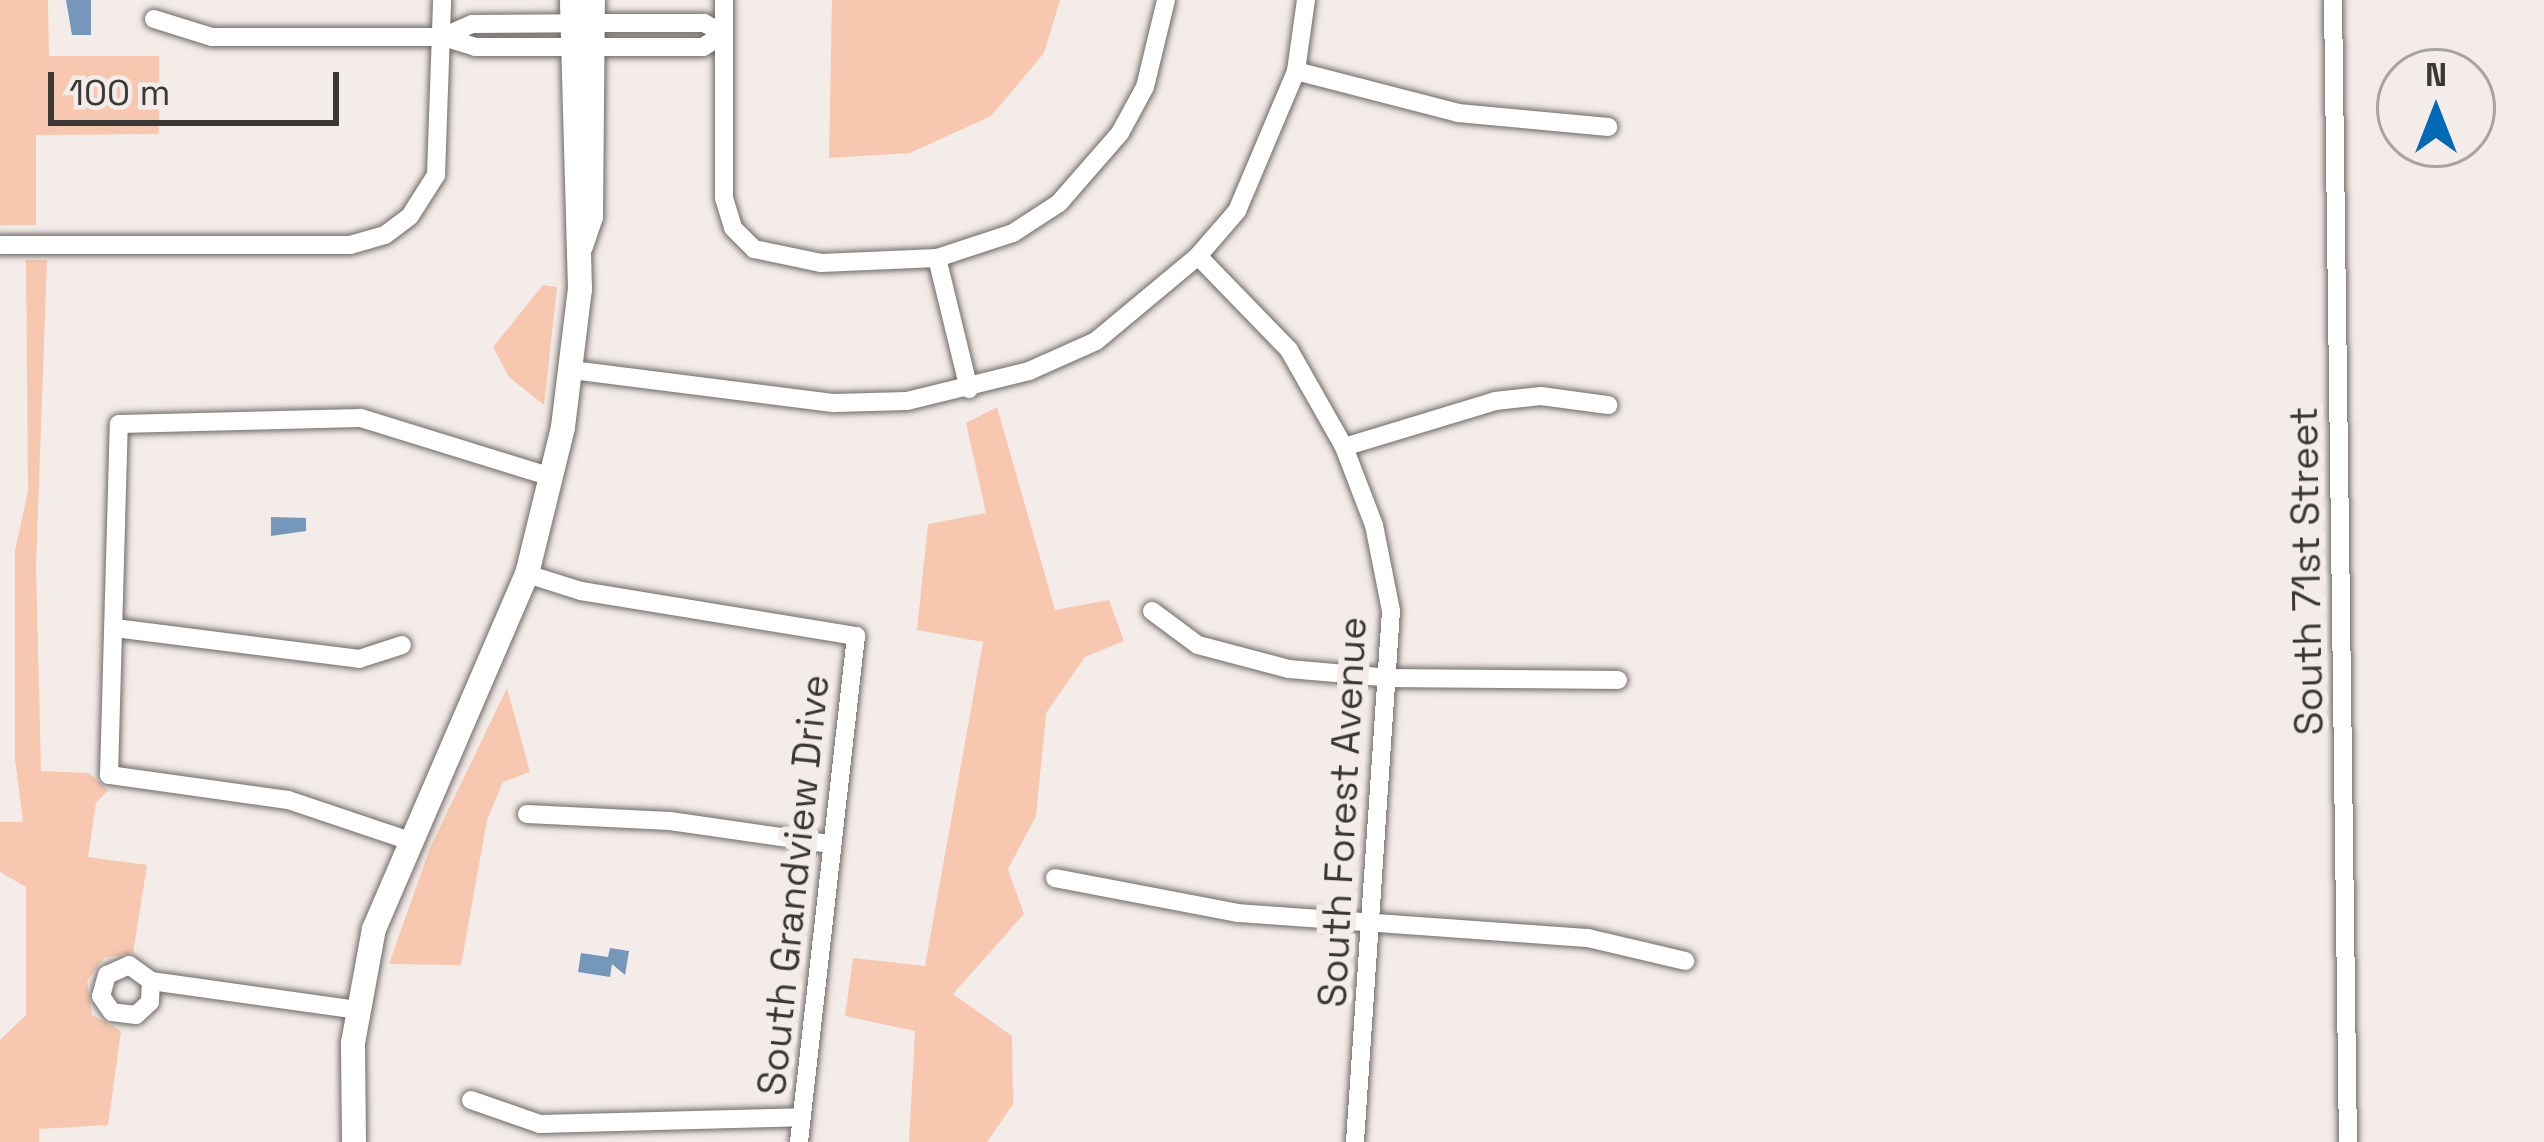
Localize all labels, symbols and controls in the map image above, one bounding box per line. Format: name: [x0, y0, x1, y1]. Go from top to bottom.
scale bar: [54, 48, 345, 122]
north arrow: [2376, 48, 2496, 168]
text: N: [2425, 54, 2447, 96]
text: 100 m: [69, 70, 170, 116]
street label: South 71st Street: [2281, 406, 2333, 736]
street label: South Forest Avenue: [1309, 615, 1377, 1009]
street label: South Grandview Drive: [749, 672, 839, 1098]

